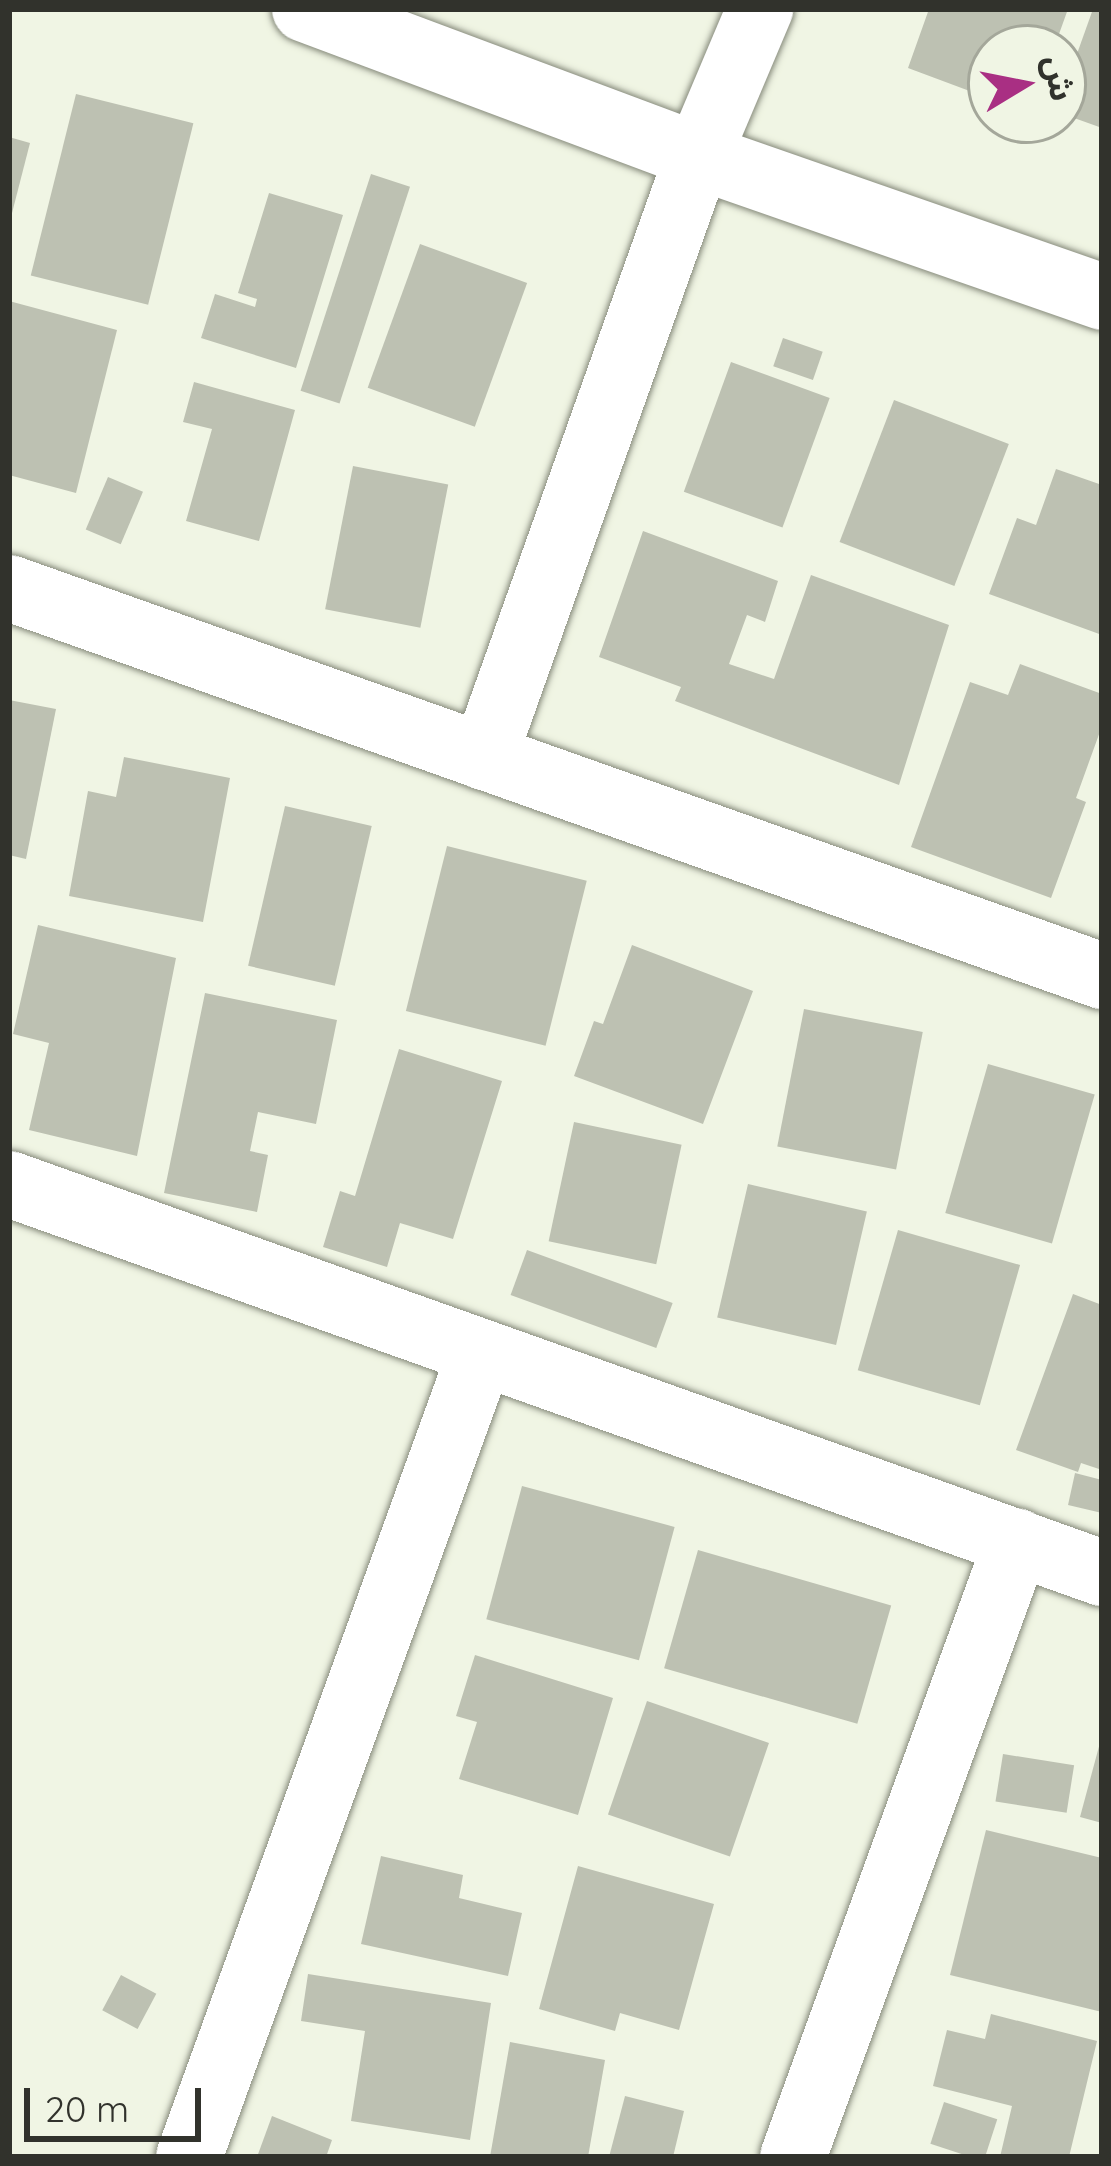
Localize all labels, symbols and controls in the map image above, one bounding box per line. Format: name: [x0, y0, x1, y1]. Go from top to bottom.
north arrow: [967, 24, 1087, 144]
text: ش: [1036, 52, 1084, 104]
scale bar: [30, 2064, 207, 2138]
text: 20 m: [45, 2086, 129, 2131]

